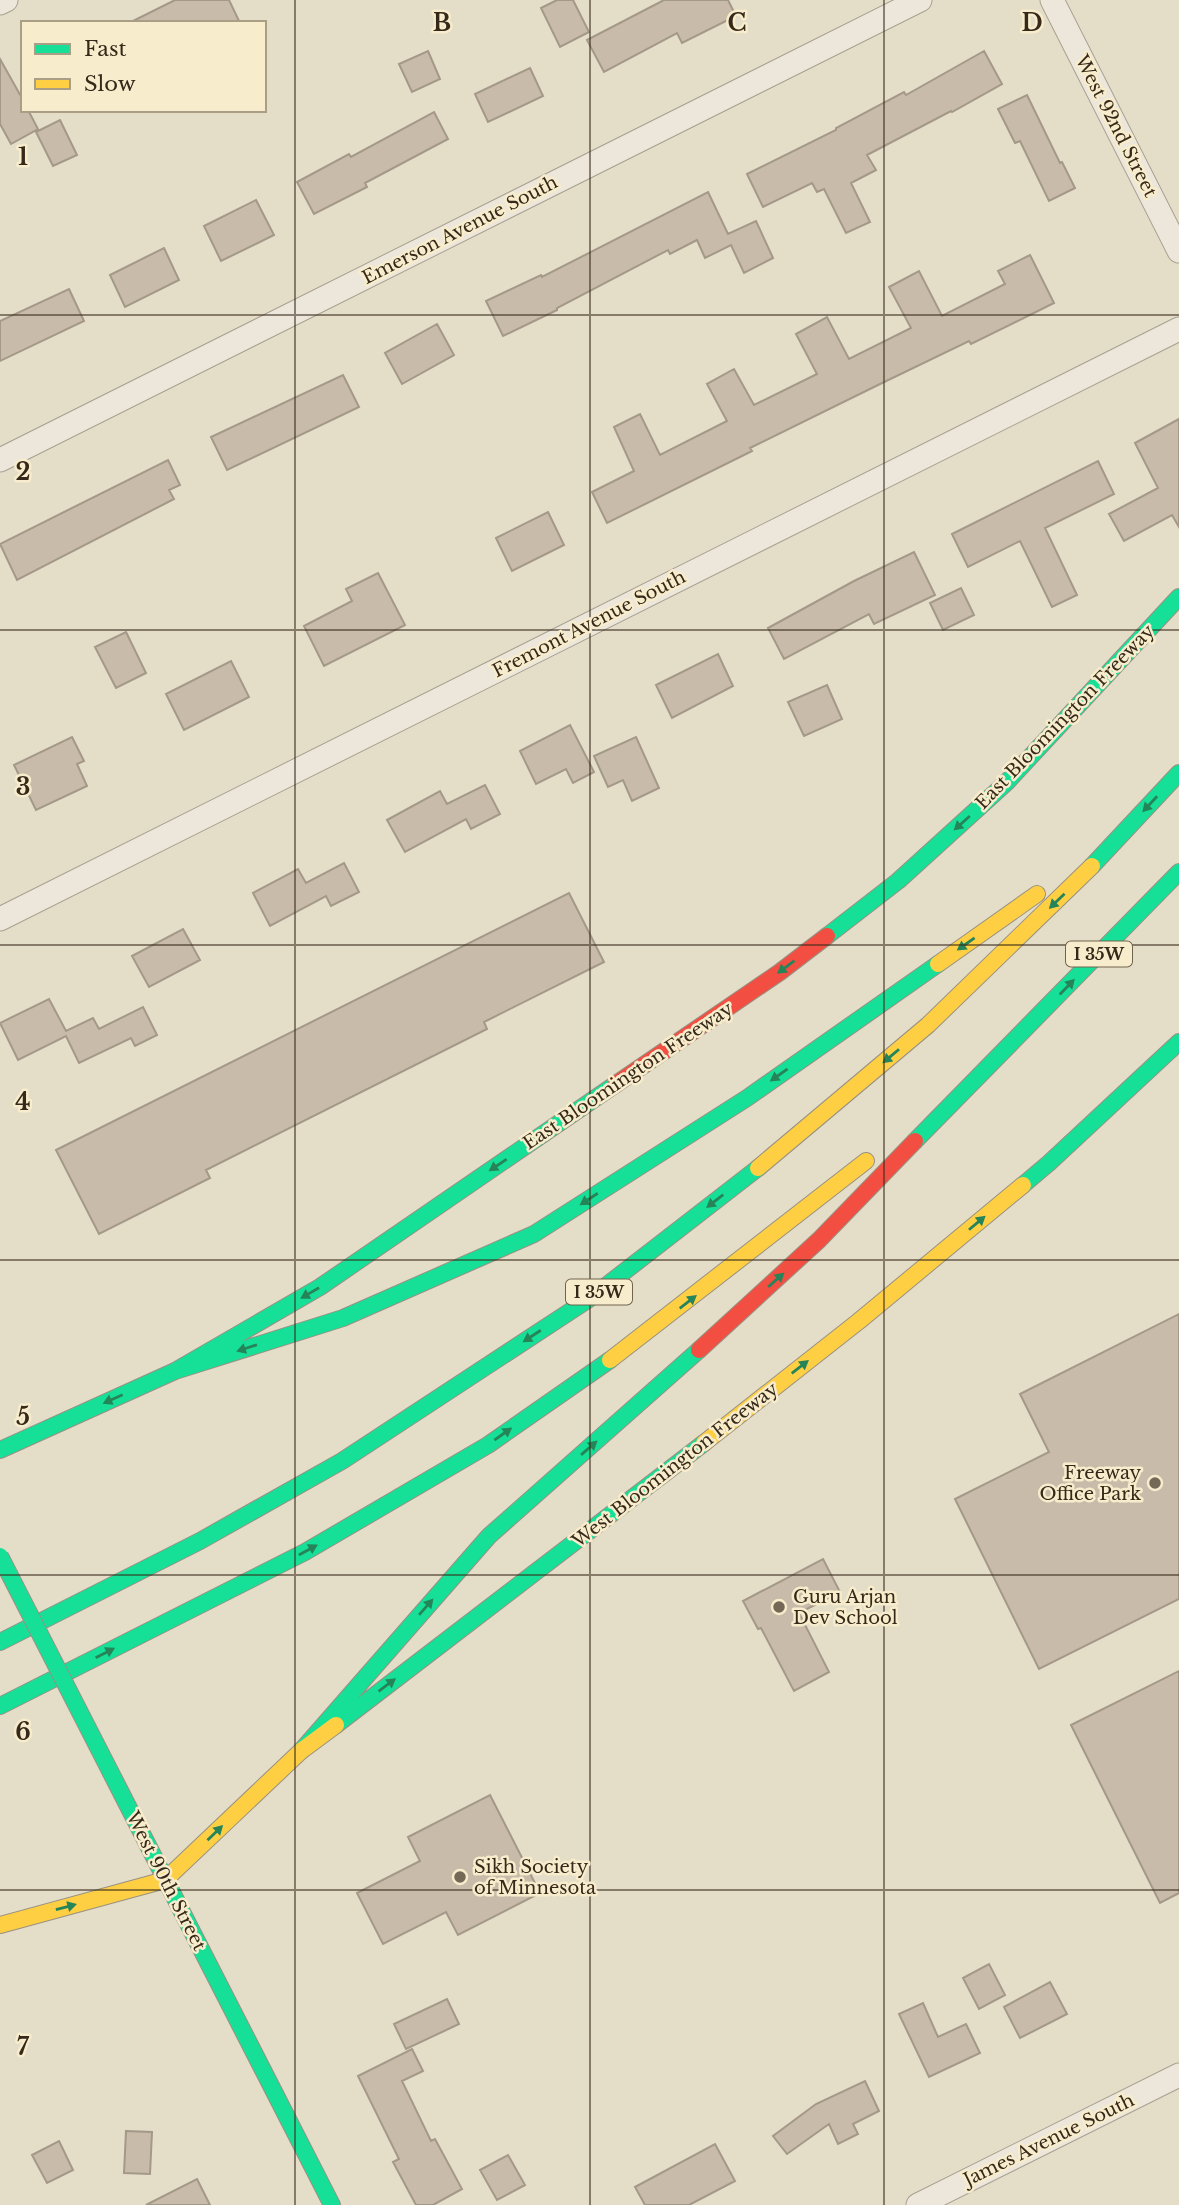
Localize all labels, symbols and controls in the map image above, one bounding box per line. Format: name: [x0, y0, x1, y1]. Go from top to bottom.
text: B: [433, 9, 451, 37]
text: C: [728, 9, 746, 37]
text: D: [1021, 9, 1043, 37]
legend: [21, 21, 266, 112]
text: Fast: [84, 36, 126, 62]
street label: West 92nd Street: [1070, 50, 1161, 201]
text: Slow: [84, 71, 136, 97]
text: 1: [18, 143, 28, 171]
street label: Emerson Avenue South: [359, 171, 561, 289]
text: 2: [16, 458, 30, 486]
street label: Fremont Avenue South: [489, 566, 689, 682]
street label: East Bloomington Freeway: [971, 620, 1159, 814]
text: 3: [16, 773, 30, 801]
one-way arrow: [1143, 795, 1159, 812]
one-way arrow: [954, 814, 971, 830]
one-way arrow: [1049, 893, 1066, 909]
one-way arrow: [957, 937, 975, 951]
road number: I 35W: [1066, 942, 1132, 966]
one-way arrow: [778, 959, 796, 974]
one-way arrow: [1059, 978, 1076, 995]
street label: East Bloomington Freeway: [519, 997, 737, 1154]
one-way arrow: [882, 1048, 899, 1063]
one-way arrow: [770, 1068, 788, 1082]
text: 4: [15, 1088, 31, 1116]
one-way arrow: [489, 1158, 507, 1172]
one-way arrow: [579, 1193, 598, 1206]
one-way arrow: [707, 1194, 725, 1209]
one-way arrow: [967, 1216, 985, 1231]
one-way arrow: [767, 1272, 784, 1288]
road number: I 35W: [566, 1280, 632, 1304]
one-way arrow: [300, 1287, 319, 1299]
one-way arrow: [679, 1295, 697, 1309]
one-way arrow: [523, 1330, 542, 1343]
one-way arrow: [236, 1344, 257, 1354]
one-way arrow: [791, 1360, 809, 1375]
street label: West Bloomington Freeway: [567, 1377, 783, 1553]
one-way arrow: [103, 1393, 123, 1405]
text: 5: [16, 1403, 30, 1431]
one-way arrow: [494, 1427, 512, 1441]
one-way arrow: [580, 1441, 597, 1457]
place label: Freeway Office Park: [1040, 1462, 1141, 1505]
marker: Freeway Office Park: [1147, 1475, 1163, 1491]
one-way arrow: [298, 1544, 317, 1556]
place label: Guru Arjan Dev School: [793, 1586, 898, 1629]
one-way arrow: [418, 1599, 434, 1616]
marker: Guru Arjan Dev School: [771, 1599, 787, 1615]
one-way arrow: [95, 1648, 115, 1659]
one-way arrow: [378, 1679, 396, 1693]
text: 6: [15, 1718, 31, 1746]
street label: West 90th Street: [121, 1807, 211, 1954]
one-way arrow: [206, 1826, 223, 1842]
place label: Sikh Society of Minnesota: [474, 1856, 596, 1899]
marker: Sikh Society of Minnesota: [452, 1869, 468, 1885]
one-way arrow: [55, 1901, 77, 1912]
text: 7: [17, 2033, 30, 2061]
street label: James Avenue South: [958, 2089, 1138, 2192]

